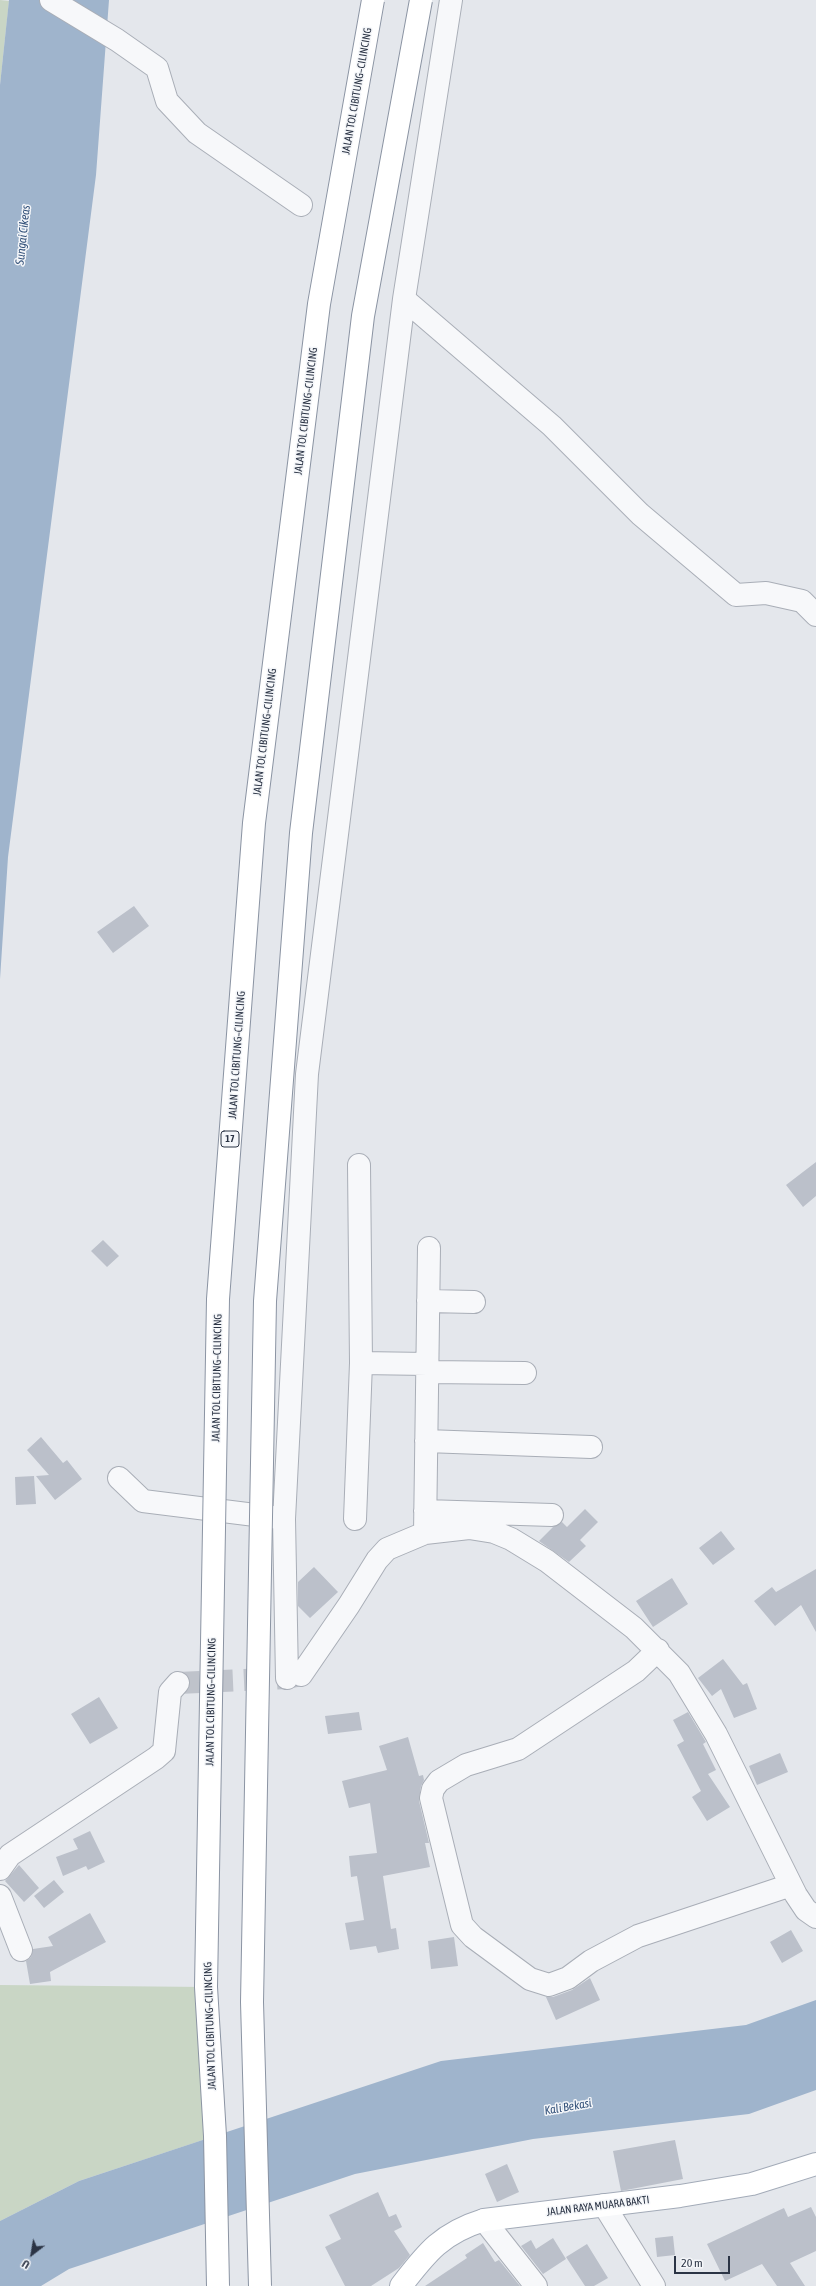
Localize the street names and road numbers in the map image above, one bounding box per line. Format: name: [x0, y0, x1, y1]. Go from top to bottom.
street label: JALAN TOL CIBITUNG–CILINCING: [339, 27, 375, 155]
street label: JALAN TOL CIBITUNG–CILINCING: [292, 346, 320, 476]
street label: JALAN TOL CIBITUNG–CILINCING: [251, 667, 279, 797]
street label: JALAN TOL CIBITUNG–CILINCING: [226, 990, 248, 1120]
road number: 17: [221, 1131, 239, 1147]
street label: JALAN TOL CIBITUNG–CILINCING: [209, 1314, 225, 1442]
street label: JALAN TOL CIBITUNG–CILINCING: [203, 1638, 219, 1766]
street label: JALAN TOL CIBITUNG–CILINCING: [201, 1962, 219, 2090]
street label: JALAN RAYA MUARA BAKTI: [546, 2193, 650, 2219]

